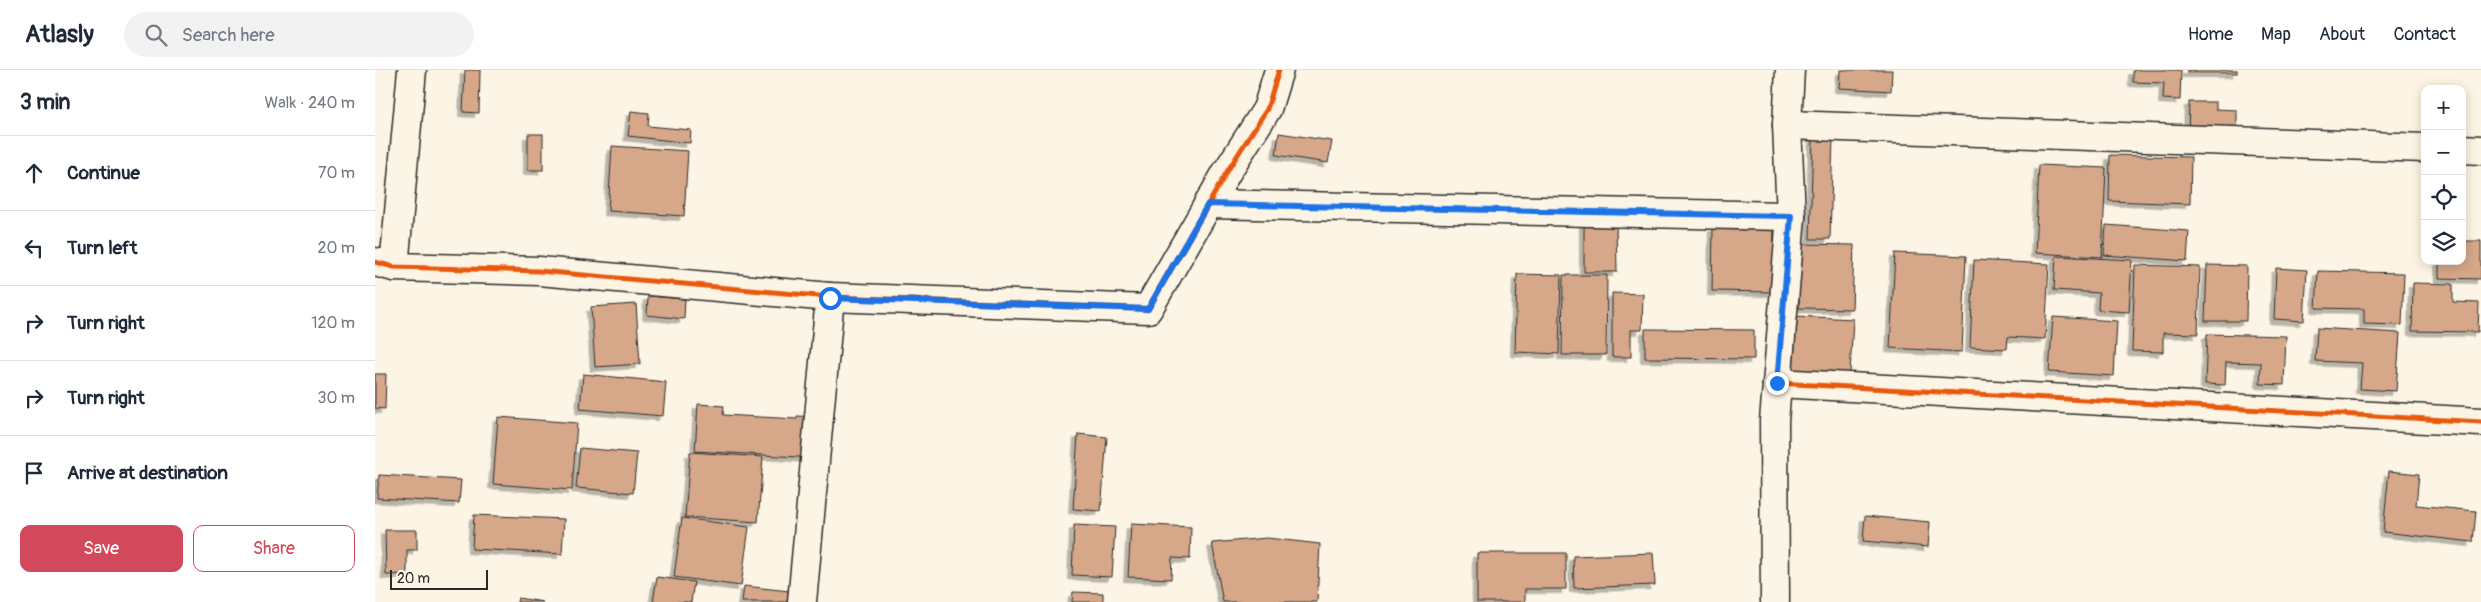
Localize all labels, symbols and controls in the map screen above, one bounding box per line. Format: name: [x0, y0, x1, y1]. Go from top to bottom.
search box: [124, 12, 474, 57]
text: Atlasly: [25, 20, 94, 49]
icon: search: [142, 21, 170, 49]
text: Search here: [182, 23, 275, 47]
text: Home: [2188, 23, 2233, 46]
text: Map: [2261, 23, 2291, 46]
text: About: [2319, 23, 2365, 46]
text: Contact: [2393, 23, 2456, 46]
map controls: [2421, 85, 2466, 265]
button: +: [2421, 85, 2466, 130]
text: 3 min: [20, 89, 70, 116]
text: Walk · 240 m: [264, 93, 355, 113]
button: −: [2421, 130, 2466, 175]
icon: ahead: [20, 159, 48, 187]
text: Continue: [67, 161, 140, 185]
text: 70 m: [318, 163, 355, 183]
button: locate: [2421, 175, 2466, 220]
button: layers: [2421, 220, 2466, 265]
icon: left: [20, 234, 48, 262]
text: Turn left: [67, 236, 137, 260]
text: 20 m: [317, 238, 355, 258]
route start: [819, 287, 842, 310]
icon: right: [20, 309, 48, 337]
text: Turn right: [67, 311, 145, 335]
text: 120 m: [311, 313, 355, 333]
route end: [1766, 372, 1789, 395]
icon: right: [20, 384, 48, 412]
text: Turn right: [67, 386, 145, 410]
text: 30 m: [317, 388, 355, 408]
icon: arrive: [20, 459, 48, 487]
text: Arrive at destination: [67, 461, 228, 485]
button: Save: [20, 525, 183, 572]
button: Share: [193, 525, 355, 572]
scale bar: [390, 567, 487, 590]
text: 20 m: [397, 570, 430, 587]

